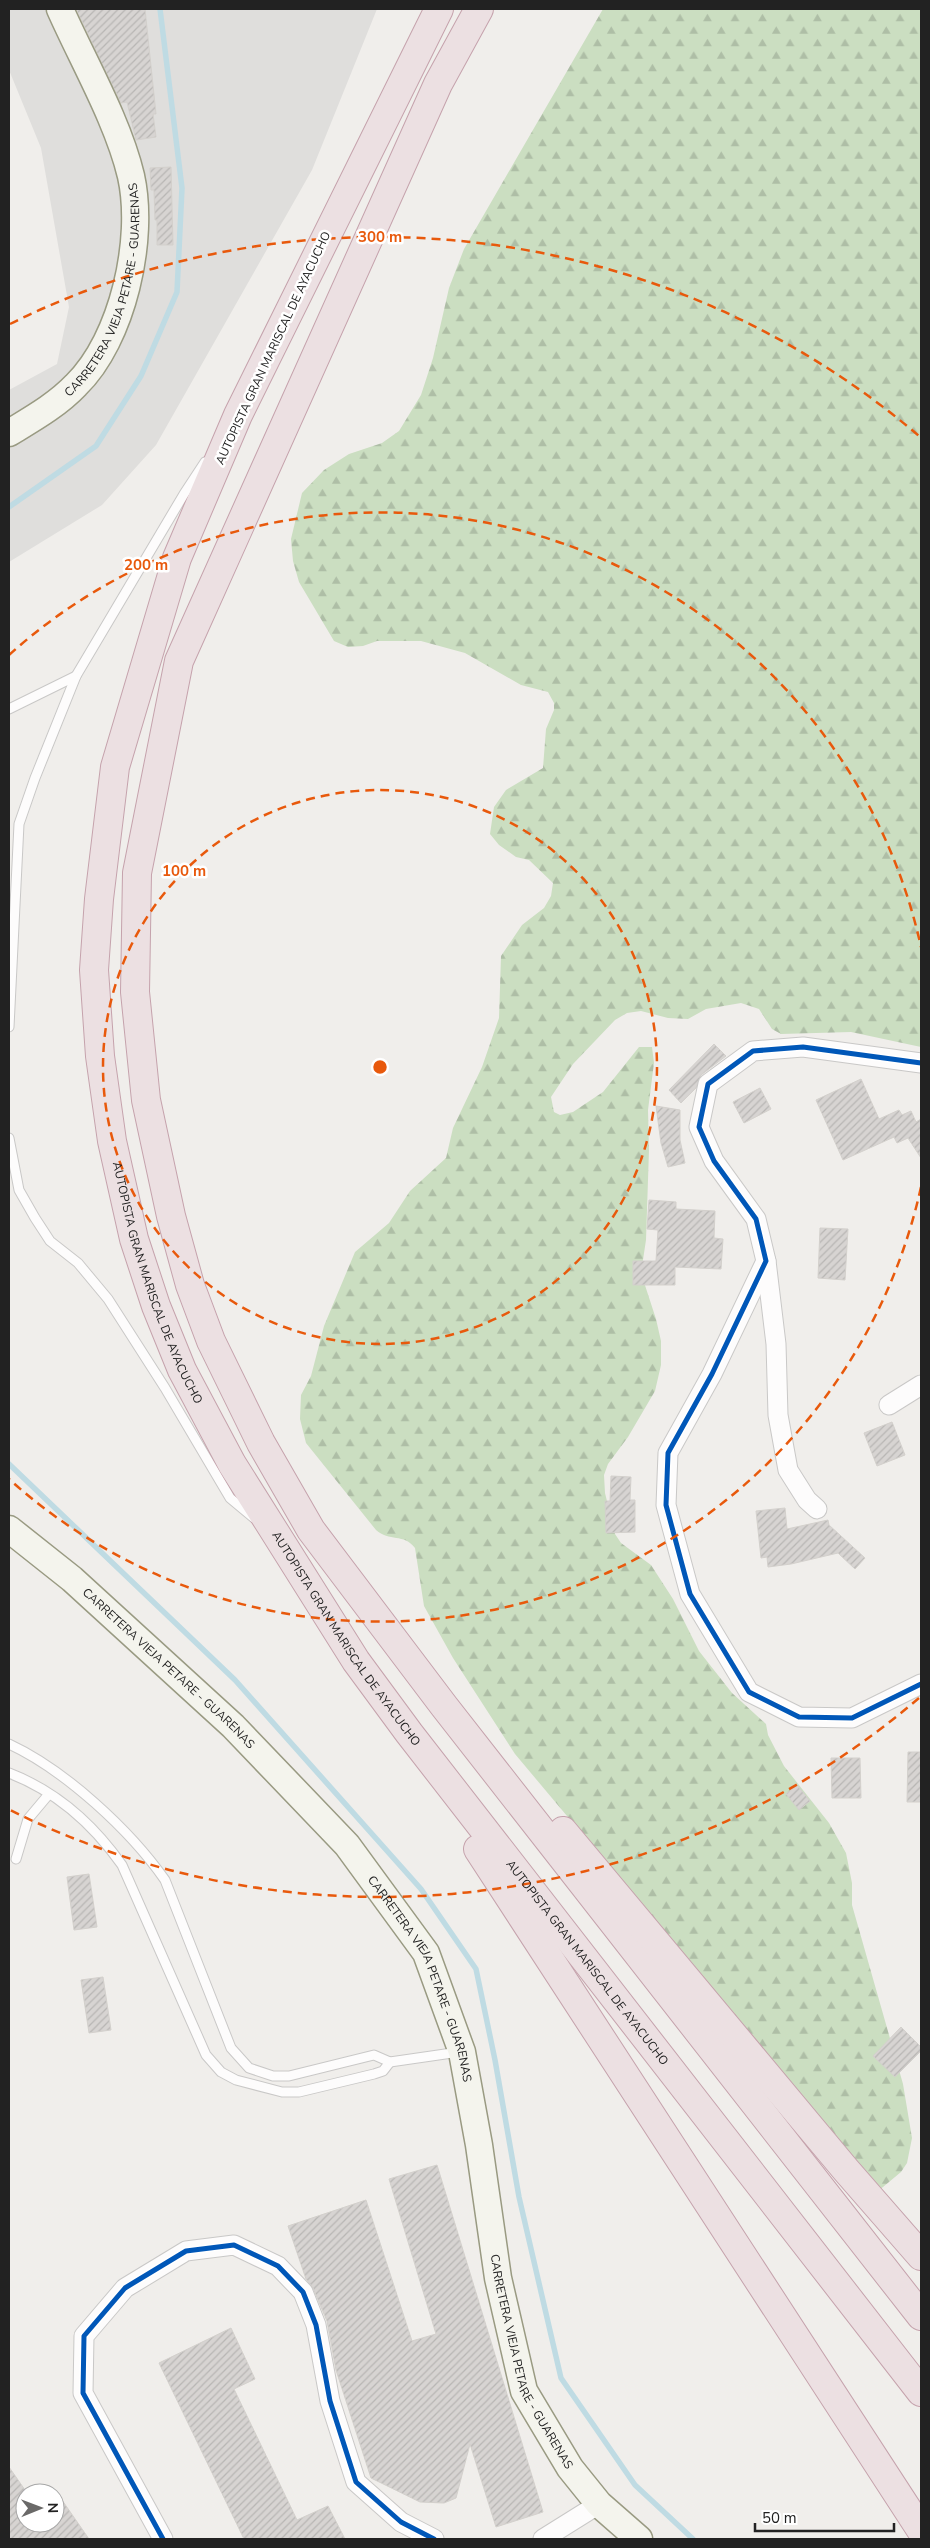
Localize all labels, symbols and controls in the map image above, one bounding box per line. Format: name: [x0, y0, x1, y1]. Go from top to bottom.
street label: CARRETERA VIEJA PETARE - GUARENAS: [61, 182, 143, 400]
text: 300 m: [358, 227, 402, 247]
street label: AUTOPISTA GRAN MARISCAL DE AYACUCHO: [212, 229, 334, 467]
text: 200 m: [124, 555, 168, 575]
text: 100 m: [162, 861, 206, 881]
centre of rings: [371, 1058, 389, 1076]
street label: AUTOPISTA GRAN MARISCAL DE AYACUCHO: [109, 1160, 207, 1407]
street label: AUTOPISTA GRAN MARISCAL DE AYACUCHO: [268, 1528, 424, 1749]
street label: CARRETERA VIEJA PETARE - GUARENAS: [79, 1584, 258, 1752]
street label: AUTOPISTA GRAN MARISCAL DE AYACUCHO: [503, 1857, 672, 2068]
street label: CARRETERA VIEJA PETARE - GUARENAS: [364, 1873, 475, 2083]
street label: CARRETERA VIEJA PETARE - GUARENAS: [487, 2253, 577, 2472]
north arrow: [15, 2483, 65, 2533]
scale bar: [755, 2500, 894, 2532]
text: N: [43, 2502, 62, 2513]
text: 50 m: [762, 2508, 797, 2528]

